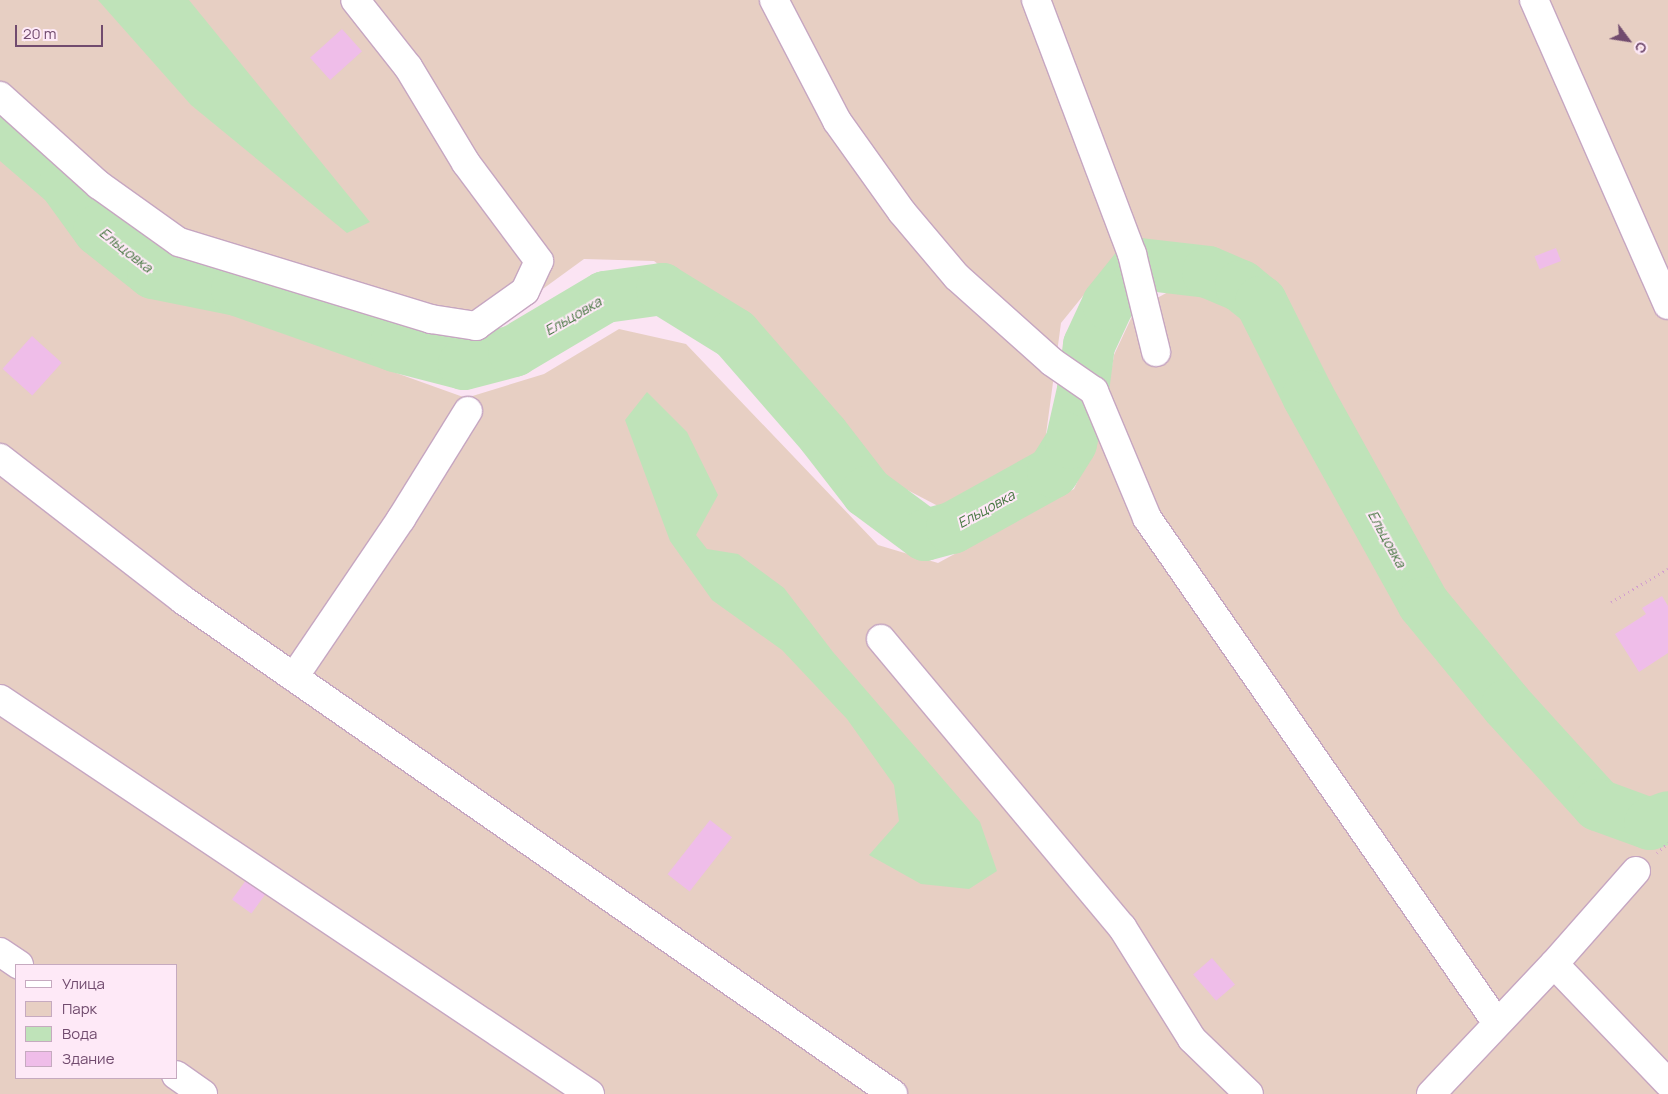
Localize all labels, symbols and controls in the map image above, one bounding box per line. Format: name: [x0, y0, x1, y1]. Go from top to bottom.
scale bar: [18, 15, 105, 47]
north arrow: [1603, 15, 1653, 65]
text: 20 m: [23, 23, 56, 44]
text: С: [1630, 39, 1652, 57]
water label: Ельцовка: [96, 224, 156, 276]
water label: Ельцовка: [542, 293, 604, 339]
water label: Ельцовка: [955, 487, 1017, 531]
water label: Ельцовка: [1365, 508, 1409, 570]
legend: [15, 964, 178, 1079]
text: Улица: [62, 973, 105, 994]
text: Парк: [62, 998, 97, 1019]
text: Вода: [62, 1023, 97, 1044]
text: Здание: [62, 1048, 114, 1069]

